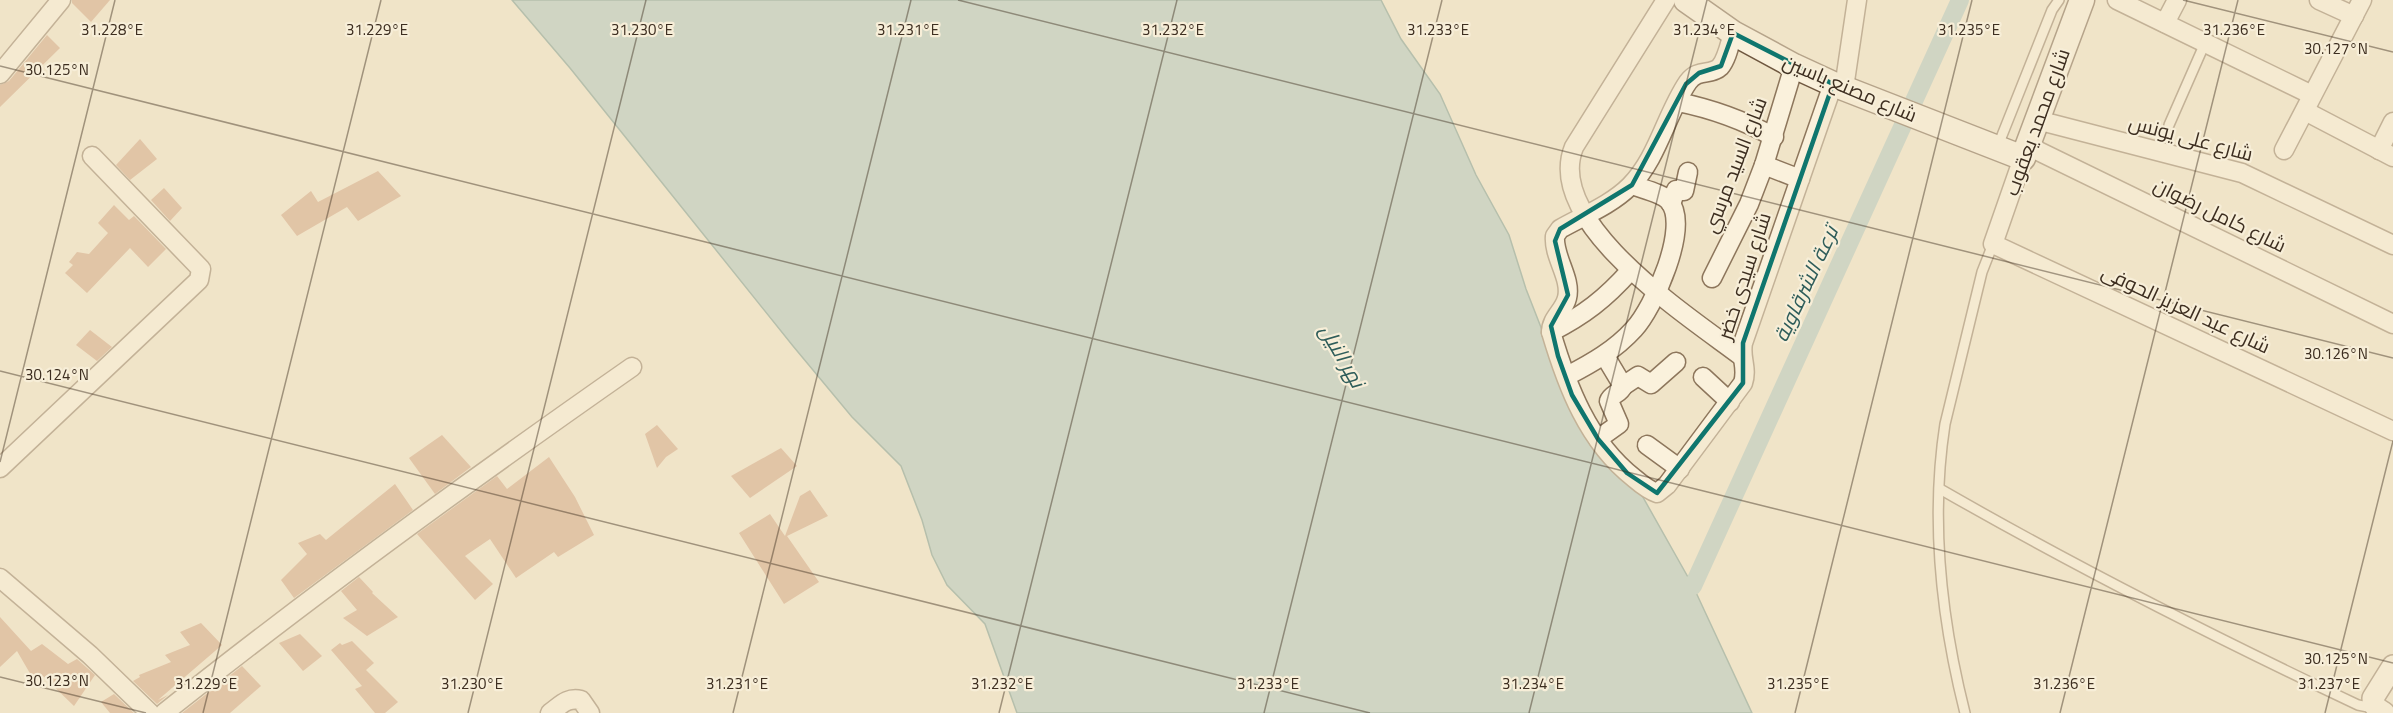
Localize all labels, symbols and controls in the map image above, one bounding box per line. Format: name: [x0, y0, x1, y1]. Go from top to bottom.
text: 31.228°E: [81, 15, 143, 44]
text: 31.229°E: [346, 15, 408, 44]
text: 31.230°E: [611, 15, 673, 44]
text: 31.231°E: [877, 15, 939, 44]
text: 31.232°E: [1142, 15, 1204, 44]
text: 31.233°E: [1407, 15, 1469, 44]
text: 31.234°E: [1673, 15, 1735, 44]
text: 31.235°E: [1938, 15, 2000, 44]
text: 31.236°E: [2203, 15, 2265, 44]
text: 30.127°N: [2304, 34, 2368, 63]
street label: شارع مصنع ياسين: [1777, 42, 1924, 133]
street label: شارع محمد يعقوب: [1993, 43, 2080, 201]
text: 30.125°N: [25, 55, 89, 84]
street label: شارع السيد مرسي: [1692, 91, 1777, 238]
street label: شارع على يونس: [2125, 103, 2258, 172]
street label: شارع كامل رضوان: [2147, 166, 2293, 263]
street label: شارع سيدى خضر: [1705, 207, 1782, 345]
water label: ترعة الشرقاوية: [1762, 216, 1851, 349]
street label: شارع عبد العزيز الحوفى: [2095, 253, 2277, 364]
water label: نهر النيل: [1308, 316, 1378, 397]
text: 30.126°N: [2304, 339, 2368, 368]
text: 30.124°N: [25, 360, 89, 389]
text: 30.125°N: [2304, 644, 2368, 673]
text: 30.123°N: [25, 666, 89, 695]
text: 31.229°E: [175, 669, 237, 698]
text: 31.230°E: [441, 669, 503, 698]
text: 31.231°E: [706, 669, 768, 698]
text: 31.232°E: [971, 669, 1033, 698]
text: 31.233°E: [1237, 669, 1299, 698]
text: 31.234°E: [1502, 669, 1564, 698]
text: 31.235°E: [1767, 669, 1829, 698]
text: 31.236°E: [2033, 669, 2095, 698]
text: 31.237°E: [2298, 669, 2360, 698]

